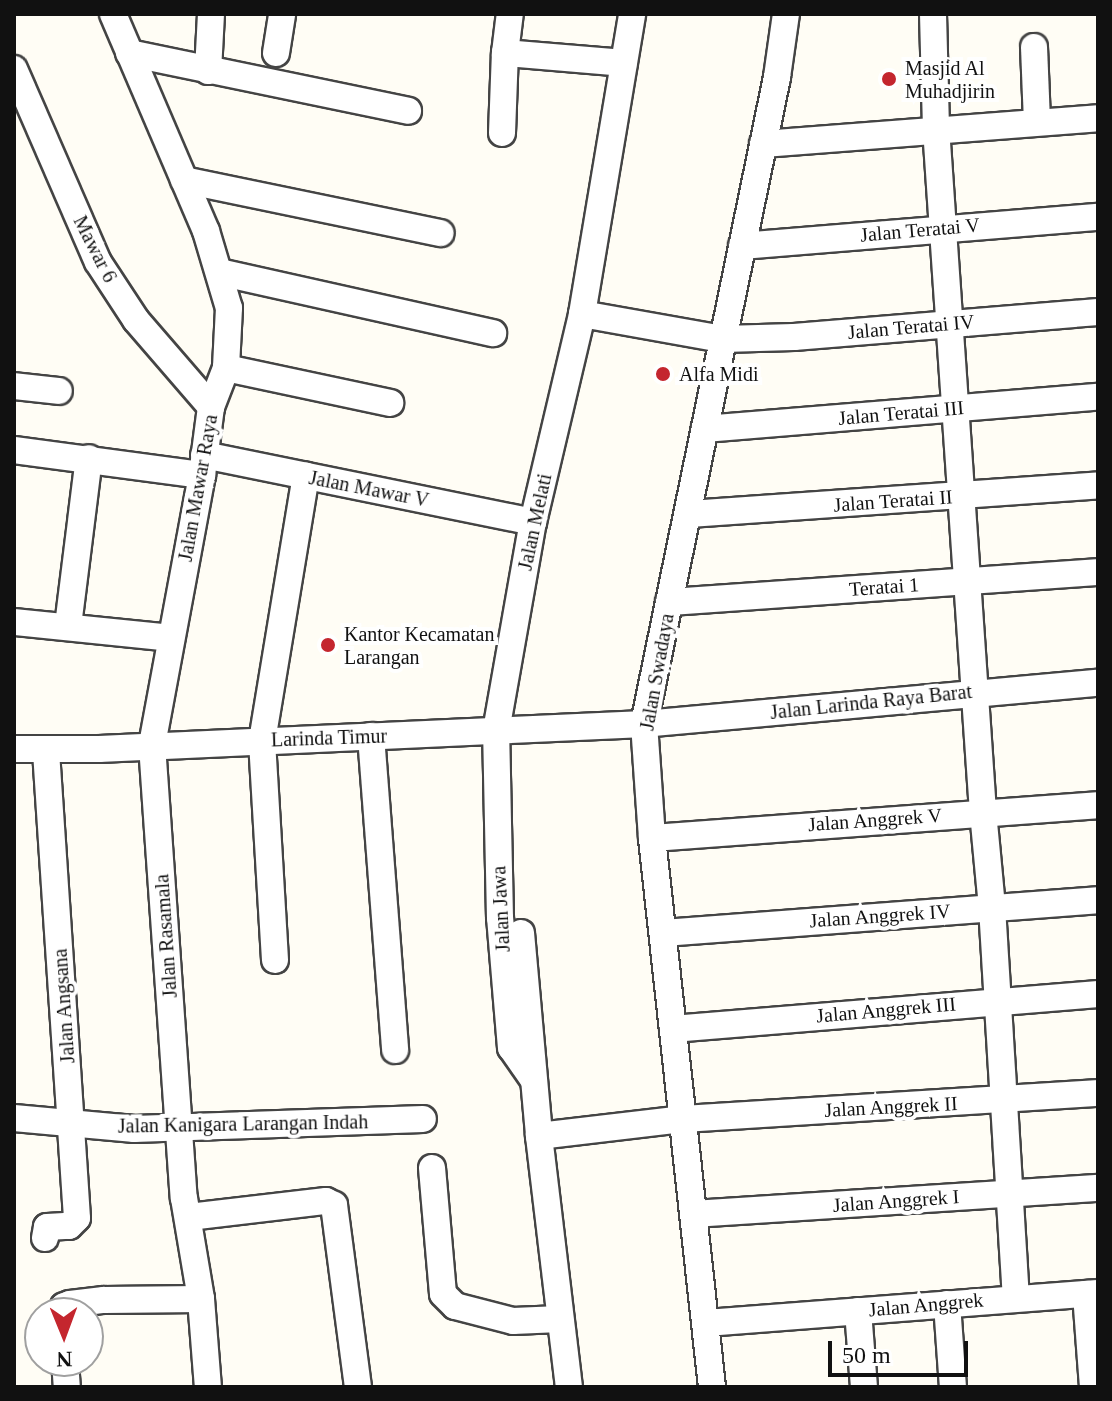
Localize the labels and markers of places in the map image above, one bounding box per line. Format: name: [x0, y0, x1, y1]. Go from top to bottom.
place label: Masjid Al Muhadjirin: [905, 56, 995, 103]
marker: Masjid Al Muhadjirin: [880, 70, 898, 88]
place label: Alfa Midi: [679, 362, 758, 386]
marker: Alfa Midi: [654, 365, 672, 383]
place label: Kantor Kecamatan Larangan: [344, 622, 494, 669]
marker: Kantor Kecamatan Larangan: [319, 636, 337, 654]

